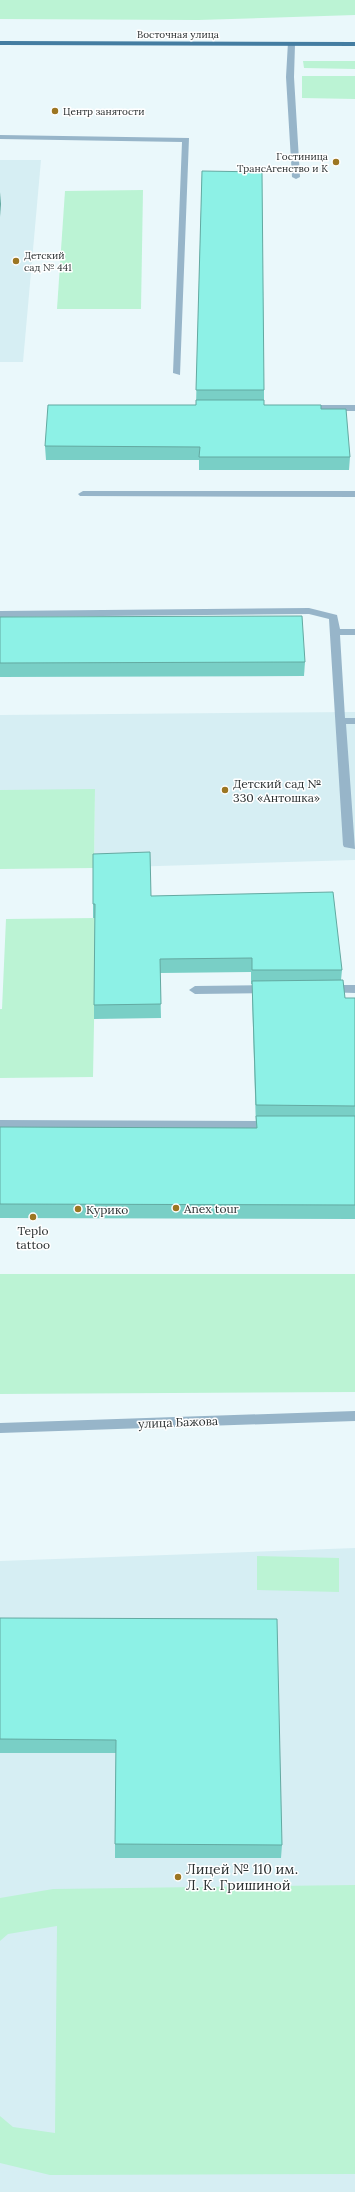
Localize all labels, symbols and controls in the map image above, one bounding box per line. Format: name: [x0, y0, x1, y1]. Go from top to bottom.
street label: Восточная улица: [137, 28, 219, 41]
place label: Центр занятости: [63, 105, 144, 118]
marker: Центр занятости: [50, 106, 60, 116]
place label: Гостиница ТрансАгенство и К: [237, 150, 328, 175]
marker: Гостиница ТрансАгенство и К: [331, 157, 341, 167]
place label: Детский сад № 441: [24, 249, 72, 274]
marker: Детский сад № 441: [11, 256, 21, 266]
place label: Детский сад № 330 «Антошка»: [233, 776, 322, 805]
marker: Детский сад № 330 «Антошка»: [220, 785, 230, 795]
place label: Anex tour: [183, 1201, 240, 1216]
place label: Курико: [86, 1202, 128, 1217]
marker: Anex tour: [171, 1203, 181, 1213]
marker: Курико: [73, 1204, 83, 1214]
marker: Teplo tattoo: [28, 1212, 38, 1222]
place label: Teplo tattoo: [16, 1223, 50, 1252]
street label: улица Бажова: [138, 1413, 218, 1431]
place label: Лицей № 110 им. Л. К. Гришиной: [186, 1860, 298, 1894]
marker: Лицей № 110 им. Л. К. Гришиной: [173, 1872, 183, 1882]

